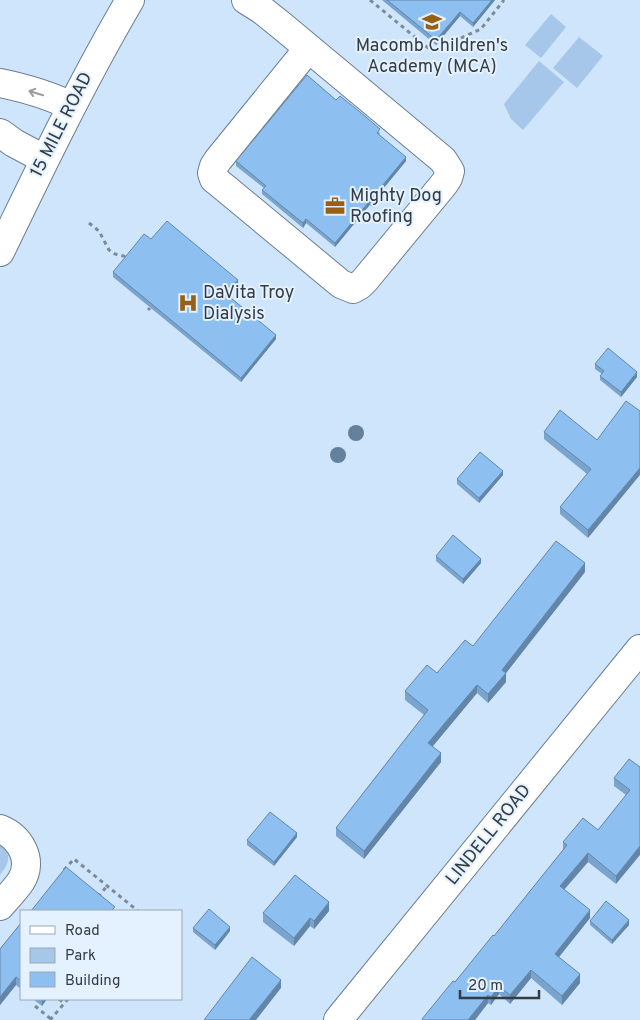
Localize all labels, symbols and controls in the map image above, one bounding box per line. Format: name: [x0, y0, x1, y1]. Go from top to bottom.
school or university icon: Macomb Children's Academy (MCA): [421, 11, 443, 33]
place label: Macomb Children's Academy (MCA): [356, 35, 508, 79]
street label: 15 MILE ROAD: [26, 69, 98, 181]
one-way arrow: [28, 87, 44, 97]
place label: Mighty Dog Roofing: [350, 185, 442, 229]
office icon: Mighty Dog Roofing: [324, 195, 346, 217]
place label: DaVita Troy Dialysis: [203, 282, 294, 326]
hospital icon: DaVita Troy Dialysis: [177, 292, 199, 314]
street label: LINDELL ROAD: [441, 780, 537, 890]
legend: [20, 910, 182, 1000]
text: Road: [65, 922, 100, 941]
text: Park: [65, 947, 96, 966]
scale bar: [460, 968, 539, 1000]
text: Building: [65, 972, 120, 991]
text: 20 m: [468, 977, 503, 996]

